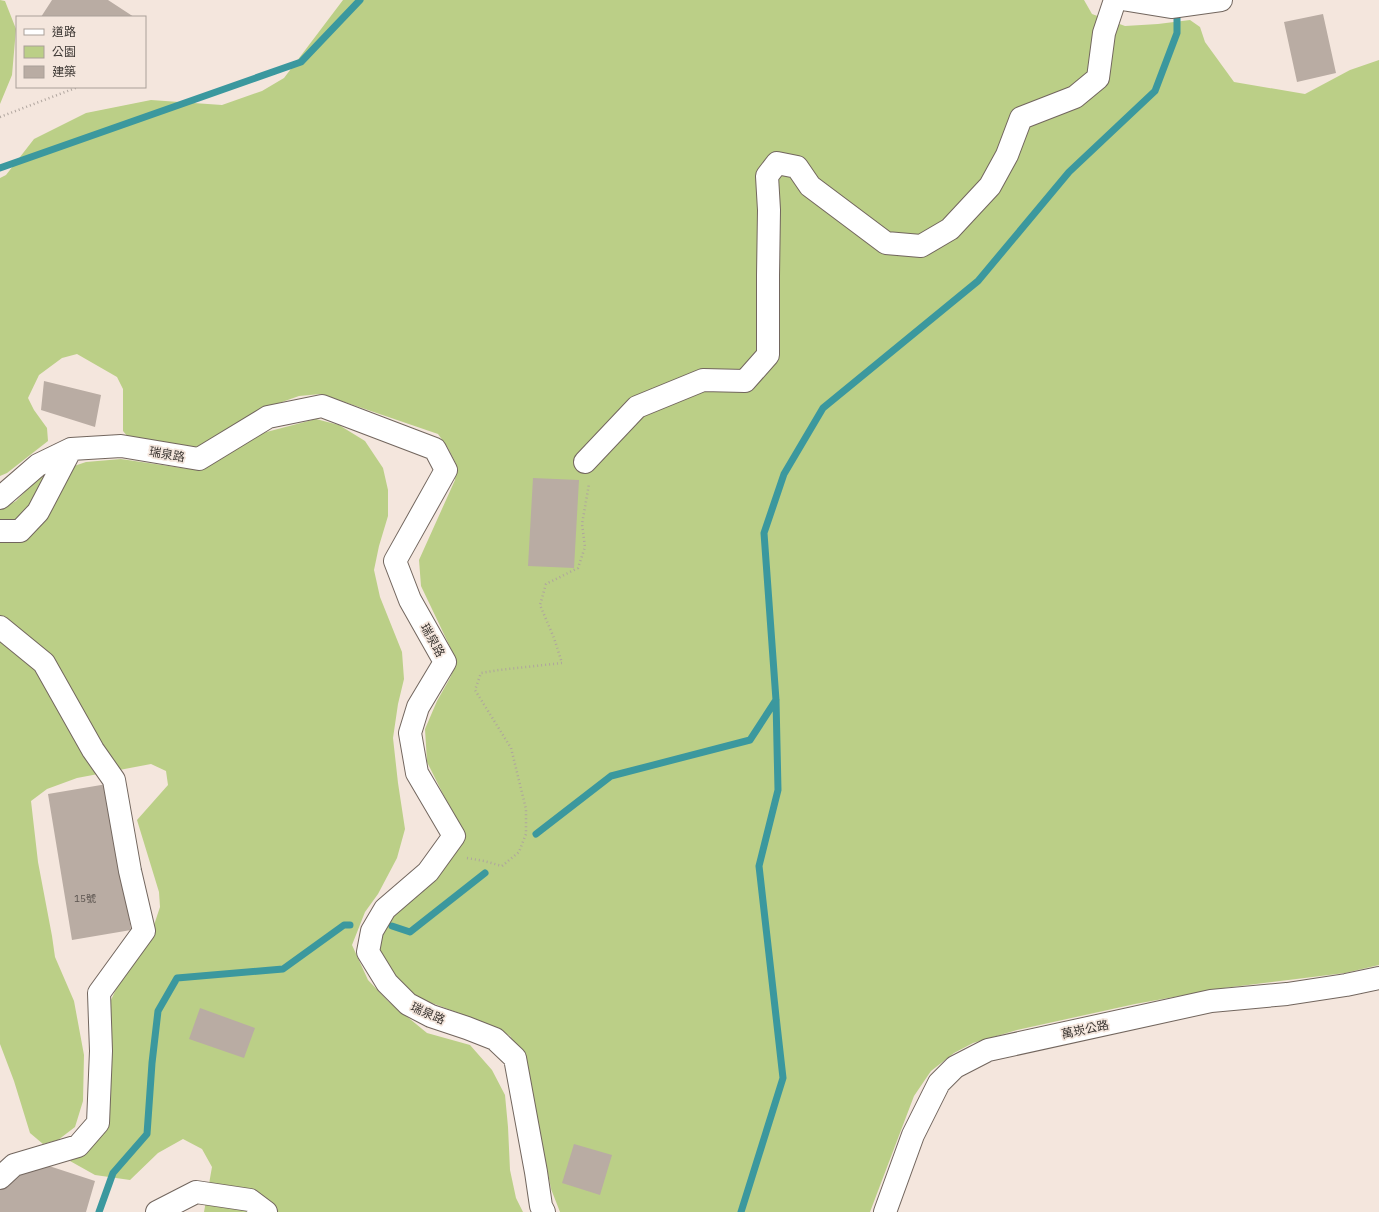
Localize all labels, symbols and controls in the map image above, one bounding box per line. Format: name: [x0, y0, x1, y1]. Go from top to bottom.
legend: [16, 16, 146, 88]
text: 道路: [52, 24, 76, 39]
text: 公園: [52, 44, 76, 59]
text: 建築: [52, 64, 76, 79]
street label: 瑞泉路: [148, 443, 186, 465]
street label: 瑞泉路: [418, 621, 448, 659]
house number: 15號: [74, 892, 96, 905]
street label: 瑞泉路: [408, 999, 448, 1027]
street label: 萬崁公路: [1060, 1017, 1110, 1041]

